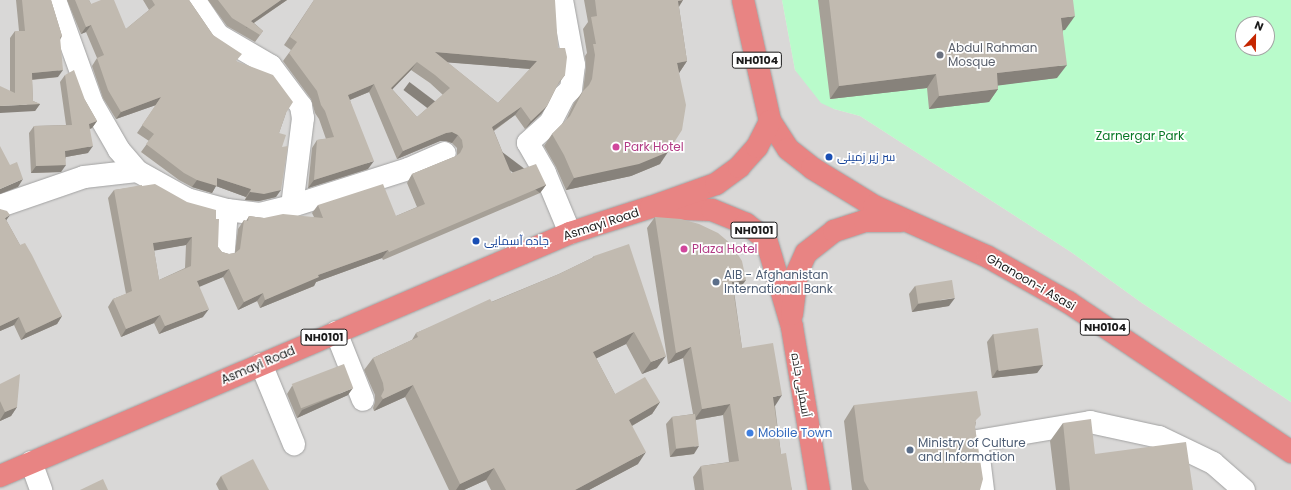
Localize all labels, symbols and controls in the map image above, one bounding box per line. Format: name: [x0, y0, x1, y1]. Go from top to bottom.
north arrow: [1235, 16, 1275, 56]
text: N: [1252, 17, 1266, 35]
place label: Abdul Rahman Mosque: [948, 41, 1037, 69]
marker: Abdul Rahman Mosque: [935, 50, 945, 60]
road number: NH0104: [731, 51, 783, 69]
park label: Zarnergar Park: [1096, 129, 1184, 143]
place label: Park Hotel: [624, 140, 684, 154]
marker: Park Hotel: [611, 142, 621, 152]
place label: سر زیر زمینی: [837, 150, 895, 164]
marker: سر زیر زمینی: [824, 152, 834, 162]
street label: Asmayi Road: [561, 205, 641, 243]
road number: NH0101: [730, 221, 778, 239]
place label: جاده آسمایی: [484, 234, 549, 248]
marker: جاده آسمایی: [471, 236, 481, 246]
place label: Plaza Hotel: [692, 242, 758, 256]
marker: Plaza Hotel: [679, 244, 689, 254]
street label: Ghanoon-i Asasi: [984, 251, 1078, 313]
place label: AIB - Afghanistan International Bank: [724, 268, 833, 296]
marker: AIB - Afghanistan International Bank: [711, 277, 721, 287]
road number: NH0104: [1079, 318, 1131, 336]
road number: NH0101: [300, 328, 348, 346]
street label: Asmayi Road: [219, 343, 297, 387]
street label: آسمایی جاده: [788, 352, 814, 418]
place label: Mobile Town: [758, 426, 832, 440]
marker: Mobile Town: [745, 428, 755, 438]
place label: Ministry of Culture and Information: [918, 436, 1026, 464]
marker: Ministry of Culture and Information: [905, 445, 915, 455]

